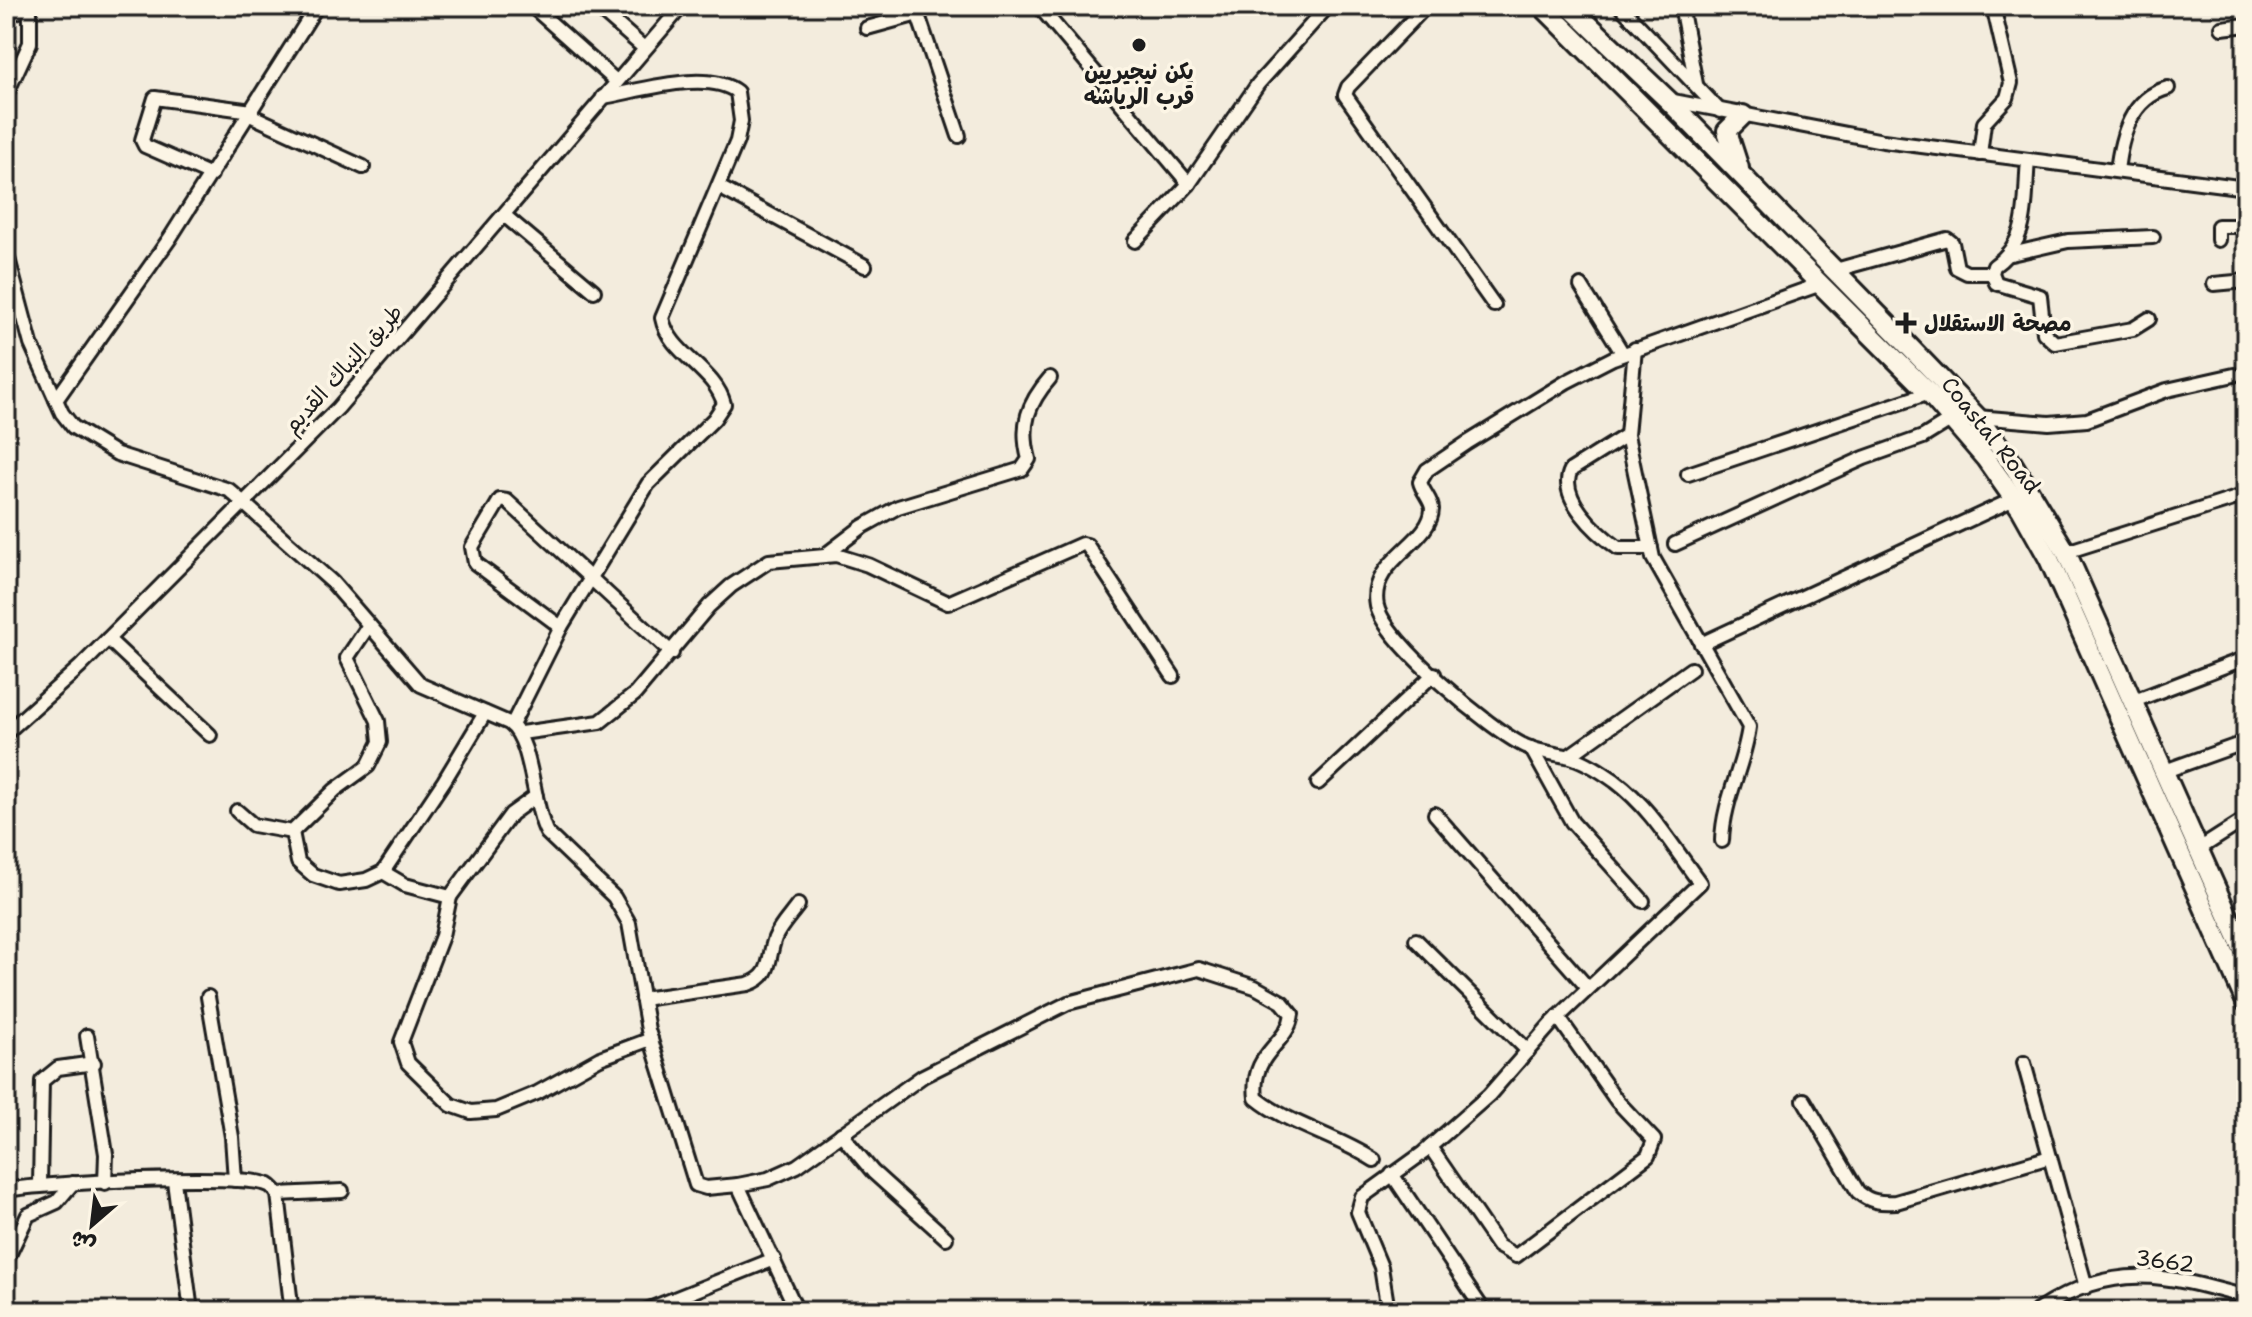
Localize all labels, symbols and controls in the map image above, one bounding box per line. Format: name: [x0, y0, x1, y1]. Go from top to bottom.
marker: يكن نيجيريين قرب الرياشه: [1130, 36, 1148, 54]
place label: يكن نيجيريين قرب الرياشه: [1084, 57, 1194, 111]
street label: طريق النباك القديم: [277, 298, 411, 441]
place label: مصحة الاستقلال: [1924, 309, 2072, 338]
marker: مصحة الاستقلال: [1895, 312, 1917, 334]
street label: Coastal Road: [1935, 371, 2047, 499]
north arrow: [52, 1185, 132, 1265]
text: ش: [65, 1224, 100, 1261]
street label: 3662: [2134, 1243, 2196, 1279]

